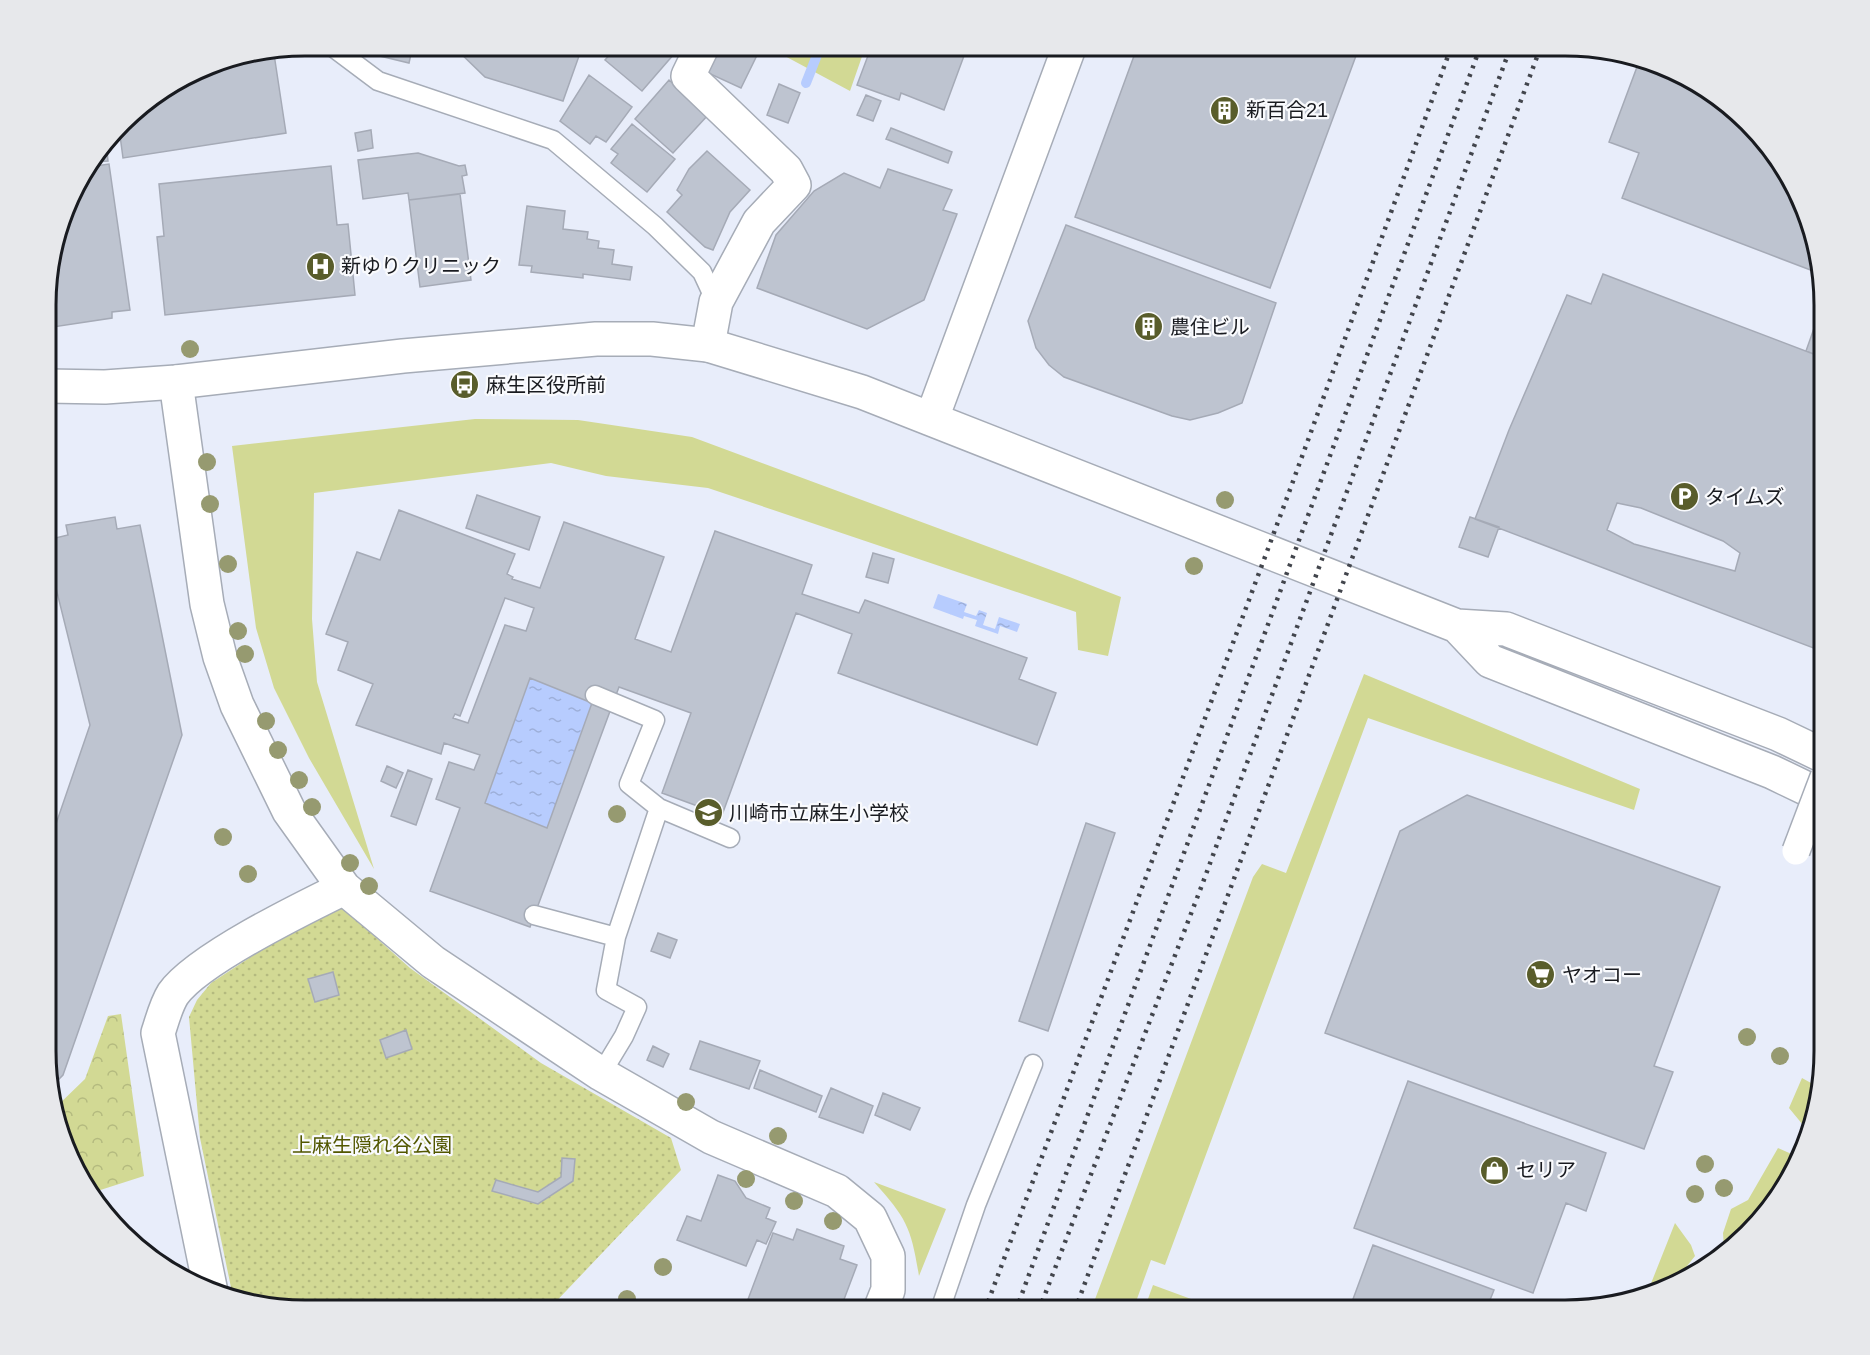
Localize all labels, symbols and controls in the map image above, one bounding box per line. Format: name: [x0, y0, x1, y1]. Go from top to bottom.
building icon: 新百合21: [1209, 94, 1241, 126]
place label: 新百合21: [1246, 99, 1328, 121]
hospital icon: 新ゆりクリニック: [304, 250, 336, 282]
place label: 新ゆりクリニック: [341, 255, 501, 277]
building icon: 農住ビル: [1133, 311, 1165, 343]
place label: 農住ビル: [1170, 316, 1250, 338]
bus stop icon: 麻生区役所前: [449, 369, 481, 401]
place label: 麻生区役所前: [486, 374, 606, 396]
parking icon: タイムズ: [1668, 481, 1700, 513]
place label: タイムズ: [1705, 486, 1785, 508]
school or university icon: 川崎市立麻生小学校: [692, 797, 724, 829]
place label: 川崎市立麻生小学校: [729, 802, 909, 824]
supermarket icon: ヤオコー: [1525, 959, 1557, 991]
place label: ヤオコー: [1562, 964, 1642, 986]
park label: 上麻生隠れ谷公園: [292, 1134, 452, 1156]
shop icon: セリア: [1479, 1154, 1511, 1186]
place label: セリア: [1516, 1159, 1576, 1181]

